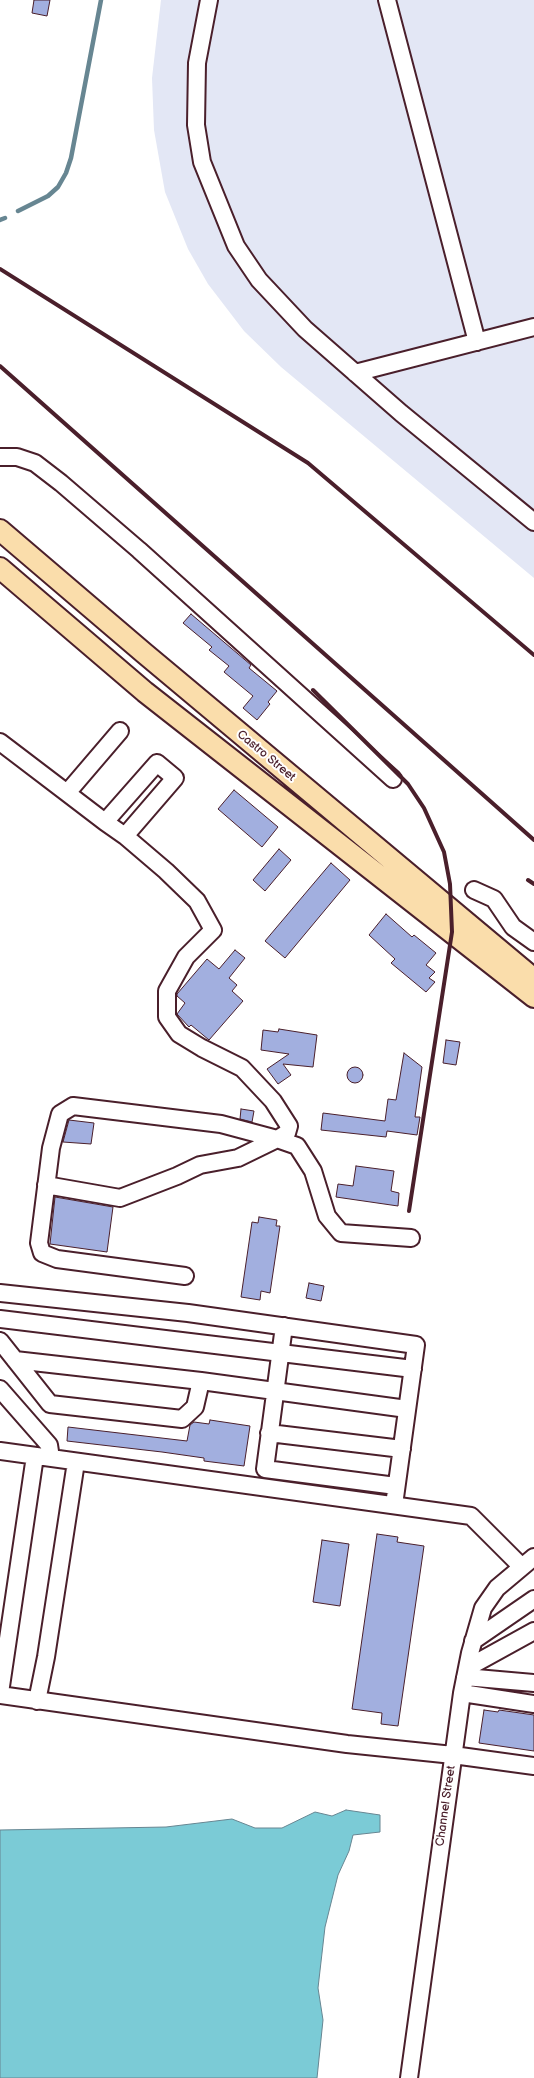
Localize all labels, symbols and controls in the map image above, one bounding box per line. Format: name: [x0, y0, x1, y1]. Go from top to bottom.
street label: Castro Street: [234, 727, 298, 785]
street label: Channel Street: [433, 1765, 459, 1847]

